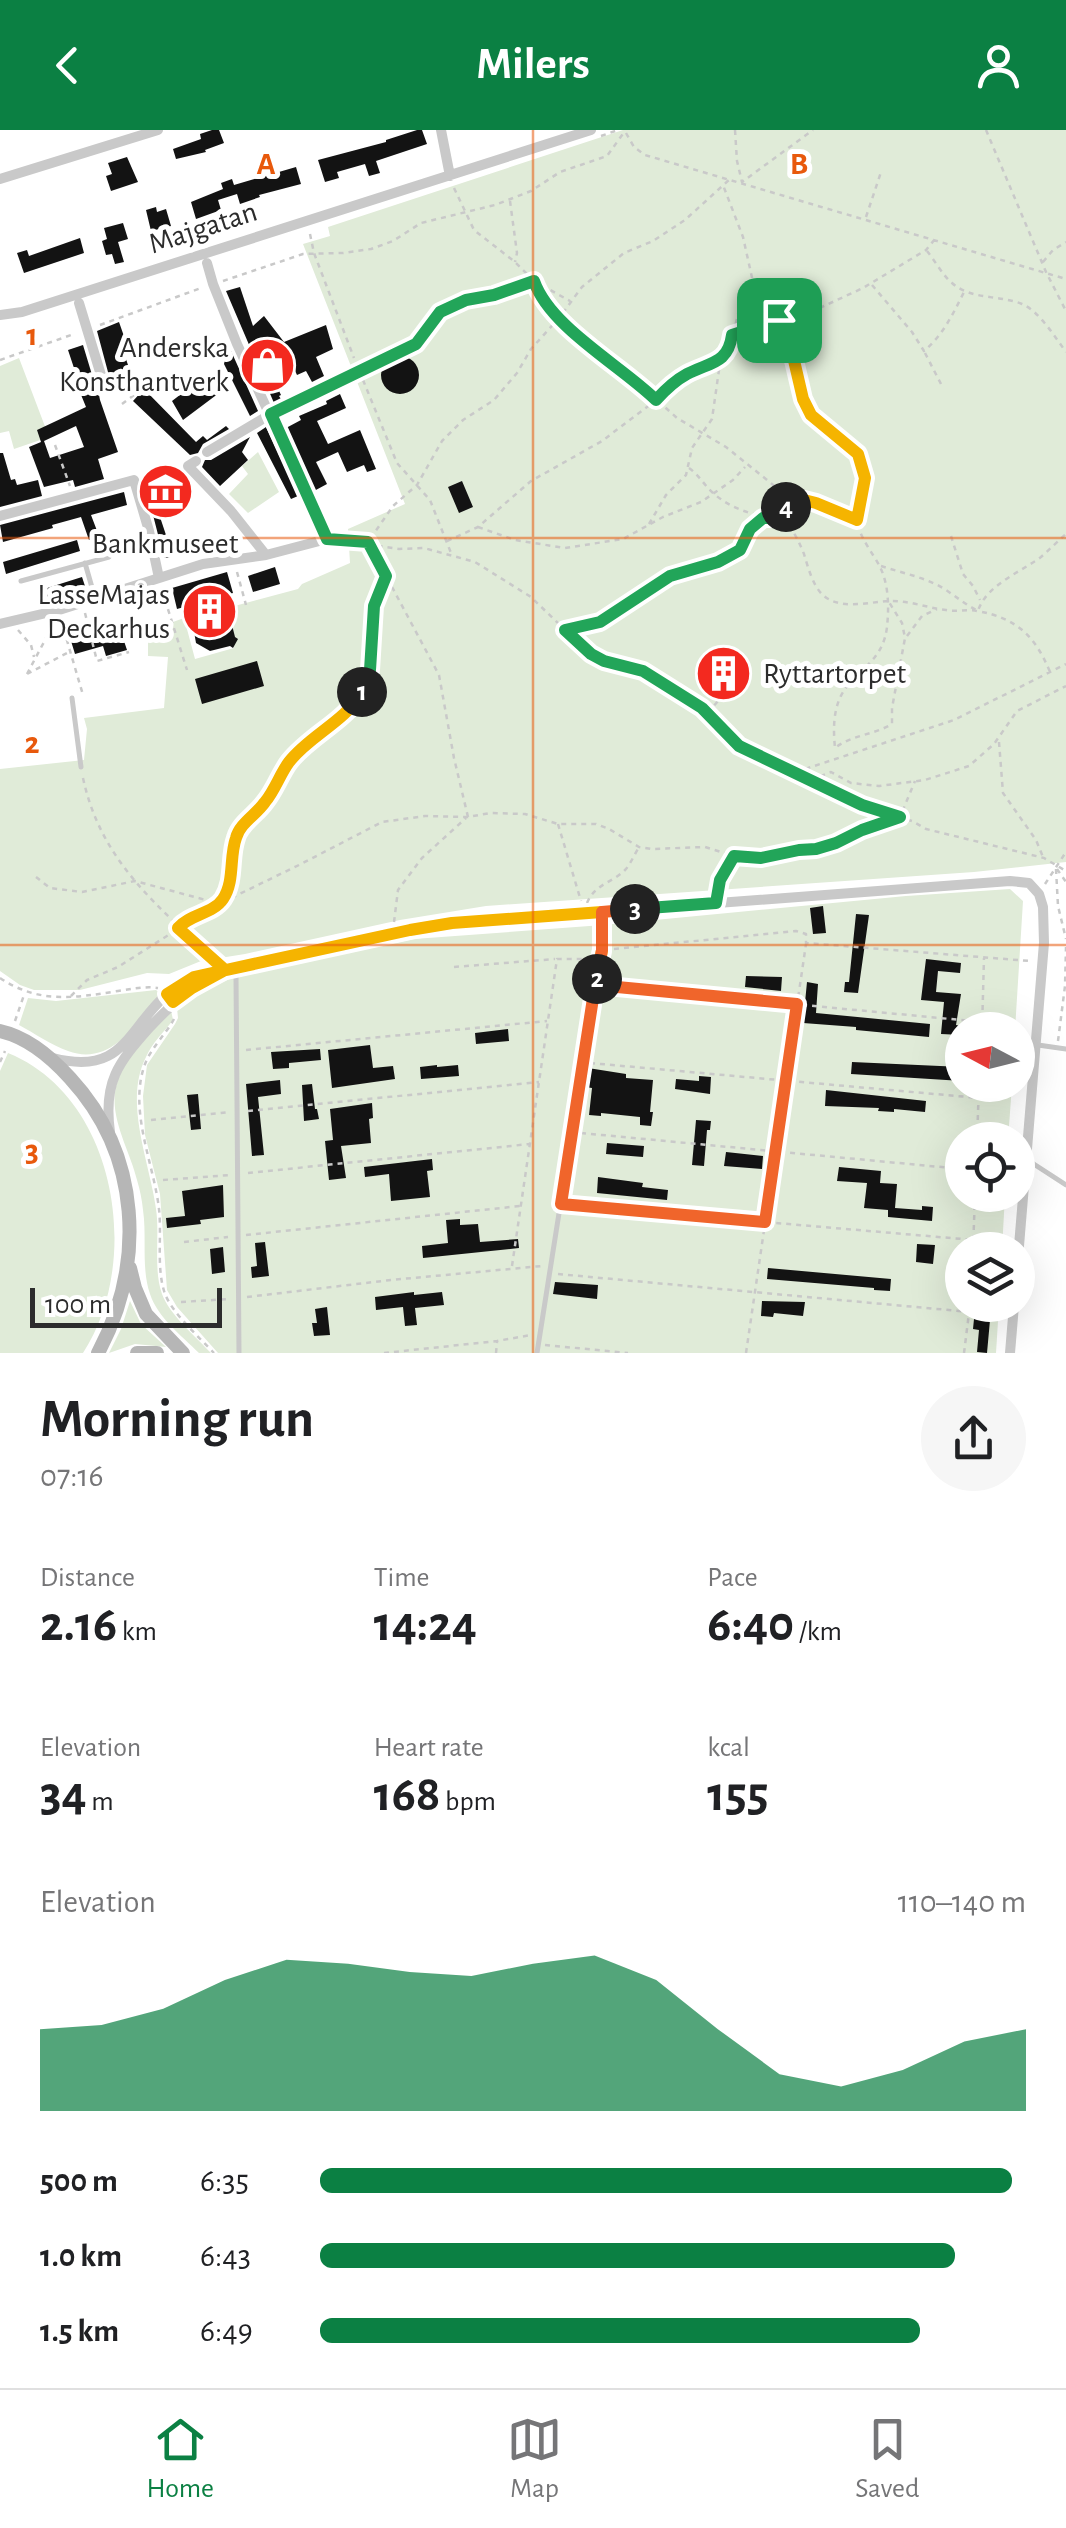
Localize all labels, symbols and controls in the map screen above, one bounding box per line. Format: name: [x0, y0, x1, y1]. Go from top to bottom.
icon: back: [40, 38, 95, 93]
icon: person: [971, 38, 1026, 93]
text: Milers: [476, 42, 590, 87]
text: A: [256, 148, 276, 180]
text: B: [790, 148, 808, 180]
street label: Majgatan: [145, 196, 261, 260]
pin: [737, 278, 822, 363]
icon: arrive: [752, 293, 807, 348]
text: 1: [26, 319, 38, 351]
place label: Anderska Konsthantverk: [59, 333, 229, 397]
shop icon: Anderska Konsthantverk: [238, 335, 298, 395]
museum icon: Bankmuseet: [135, 461, 195, 521]
pin: 4: [761, 482, 811, 532]
text: 4: [779, 493, 793, 521]
place label: Bankmuseet: [92, 529, 239, 559]
place label: LasseMajas Deckarhus: [37, 580, 170, 644]
building icon: LasseMajas Deckarhus: [179, 582, 239, 642]
building icon: Ryttartorpet: [694, 644, 754, 704]
place label: Ryttartorpet: [763, 659, 907, 689]
pin: 1: [337, 667, 387, 717]
text: 1: [357, 678, 367, 706]
text: 2: [24, 727, 40, 759]
pin: 3: [610, 884, 660, 934]
text: 3: [629, 895, 641, 923]
pin: 2: [572, 954, 622, 1004]
text: 2: [590, 965, 604, 993]
north arrow: [945, 1012, 1035, 1102]
map controls: [945, 1012, 1035, 1322]
button: locate: [945, 1122, 1035, 1212]
text: 3: [25, 1135, 39, 1167]
button: layers: [945, 1232, 1035, 1322]
scale bar: [30, 1283, 222, 1328]
text: 100 m: [45, 1291, 111, 1319]
button: share: [921, 1386, 1026, 1491]
text: Morning run: [40, 1392, 314, 1447]
text: 07:16: [40, 1460, 104, 1492]
text: Distance: [40, 1564, 135, 1592]
text: Time: [374, 1564, 429, 1592]
text: Pace: [707, 1564, 758, 1592]
text: 2.16: [40, 1600, 117, 1650]
text: 14:24: [374, 1600, 477, 1650]
text: 6:40: [707, 1600, 794, 1650]
text: km: [117, 1618, 157, 1646]
text: /km: [794, 1618, 842, 1646]
text: Elevation: [40, 1734, 141, 1762]
text: Heart rate: [374, 1734, 484, 1762]
text: kcal: [707, 1734, 750, 1762]
text: 34: [40, 1770, 87, 1820]
text: 168: [374, 1770, 440, 1820]
text: 155: [707, 1770, 769, 1820]
text: m: [87, 1788, 114, 1816]
text: bpm: [440, 1788, 496, 1816]
text: Elevation: [40, 1886, 156, 1918]
text: 110–140 m: [898, 1886, 1026, 1918]
text: 500 m: [40, 2165, 118, 2197]
text: 6:35: [200, 2165, 249, 2197]
text: 1.0 km: [40, 2240, 122, 2272]
text: 6:43: [200, 2240, 251, 2272]
text: 1.5 km: [40, 2315, 119, 2347]
text: 6:49: [200, 2315, 253, 2347]
tab: Home: [147, 2412, 214, 2506]
tab: Map: [507, 2412, 562, 2506]
tab: Saved: [855, 2412, 919, 2506]

